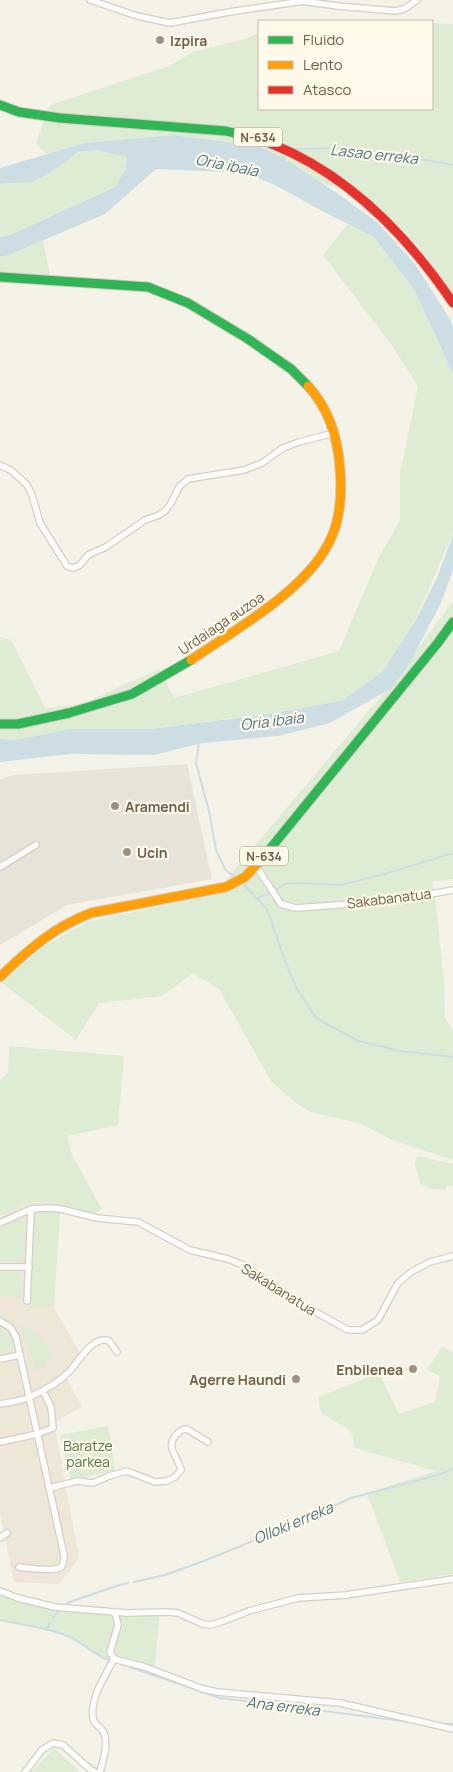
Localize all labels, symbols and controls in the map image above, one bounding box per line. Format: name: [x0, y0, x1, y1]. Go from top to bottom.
legend: [258, 20, 433, 110]
text: Fluido: [303, 29, 344, 50]
place label: Izpira: [170, 31, 207, 50]
marker: Izpira: [154, 34, 166, 46]
text: Lento: [303, 54, 343, 75]
text: Atasco: [303, 79, 351, 100]
road number: N-634: [234, 128, 282, 146]
water label: Lasao erreka: [329, 139, 420, 169]
water label: Oria ibaia: [194, 149, 261, 182]
street label: Urdaiaga auzoa: [174, 587, 268, 659]
water label: Oria ibaia: [239, 707, 306, 735]
place label: Aramendi: [125, 797, 190, 816]
marker: Aramendi: [109, 800, 121, 812]
place label: Ucin: [137, 843, 168, 862]
marker: Ucin: [121, 846, 133, 858]
road number: N-634: [240, 846, 288, 866]
street label: Sakabanatua: [346, 883, 432, 913]
street label: Sakabanatua: [238, 1258, 320, 1320]
place label: Enbilenea: [336, 1360, 403, 1379]
marker: Enbilenea: [407, 1363, 419, 1375]
place label: Agerre Haundi: [189, 1370, 286, 1389]
marker: Agerre Haundi: [290, 1373, 302, 1385]
park label: Baratze parkea: [63, 1436, 113, 1471]
water label: Olloki erreka: [250, 1497, 337, 1549]
water label: Ana erreka: [245, 1691, 322, 1721]

